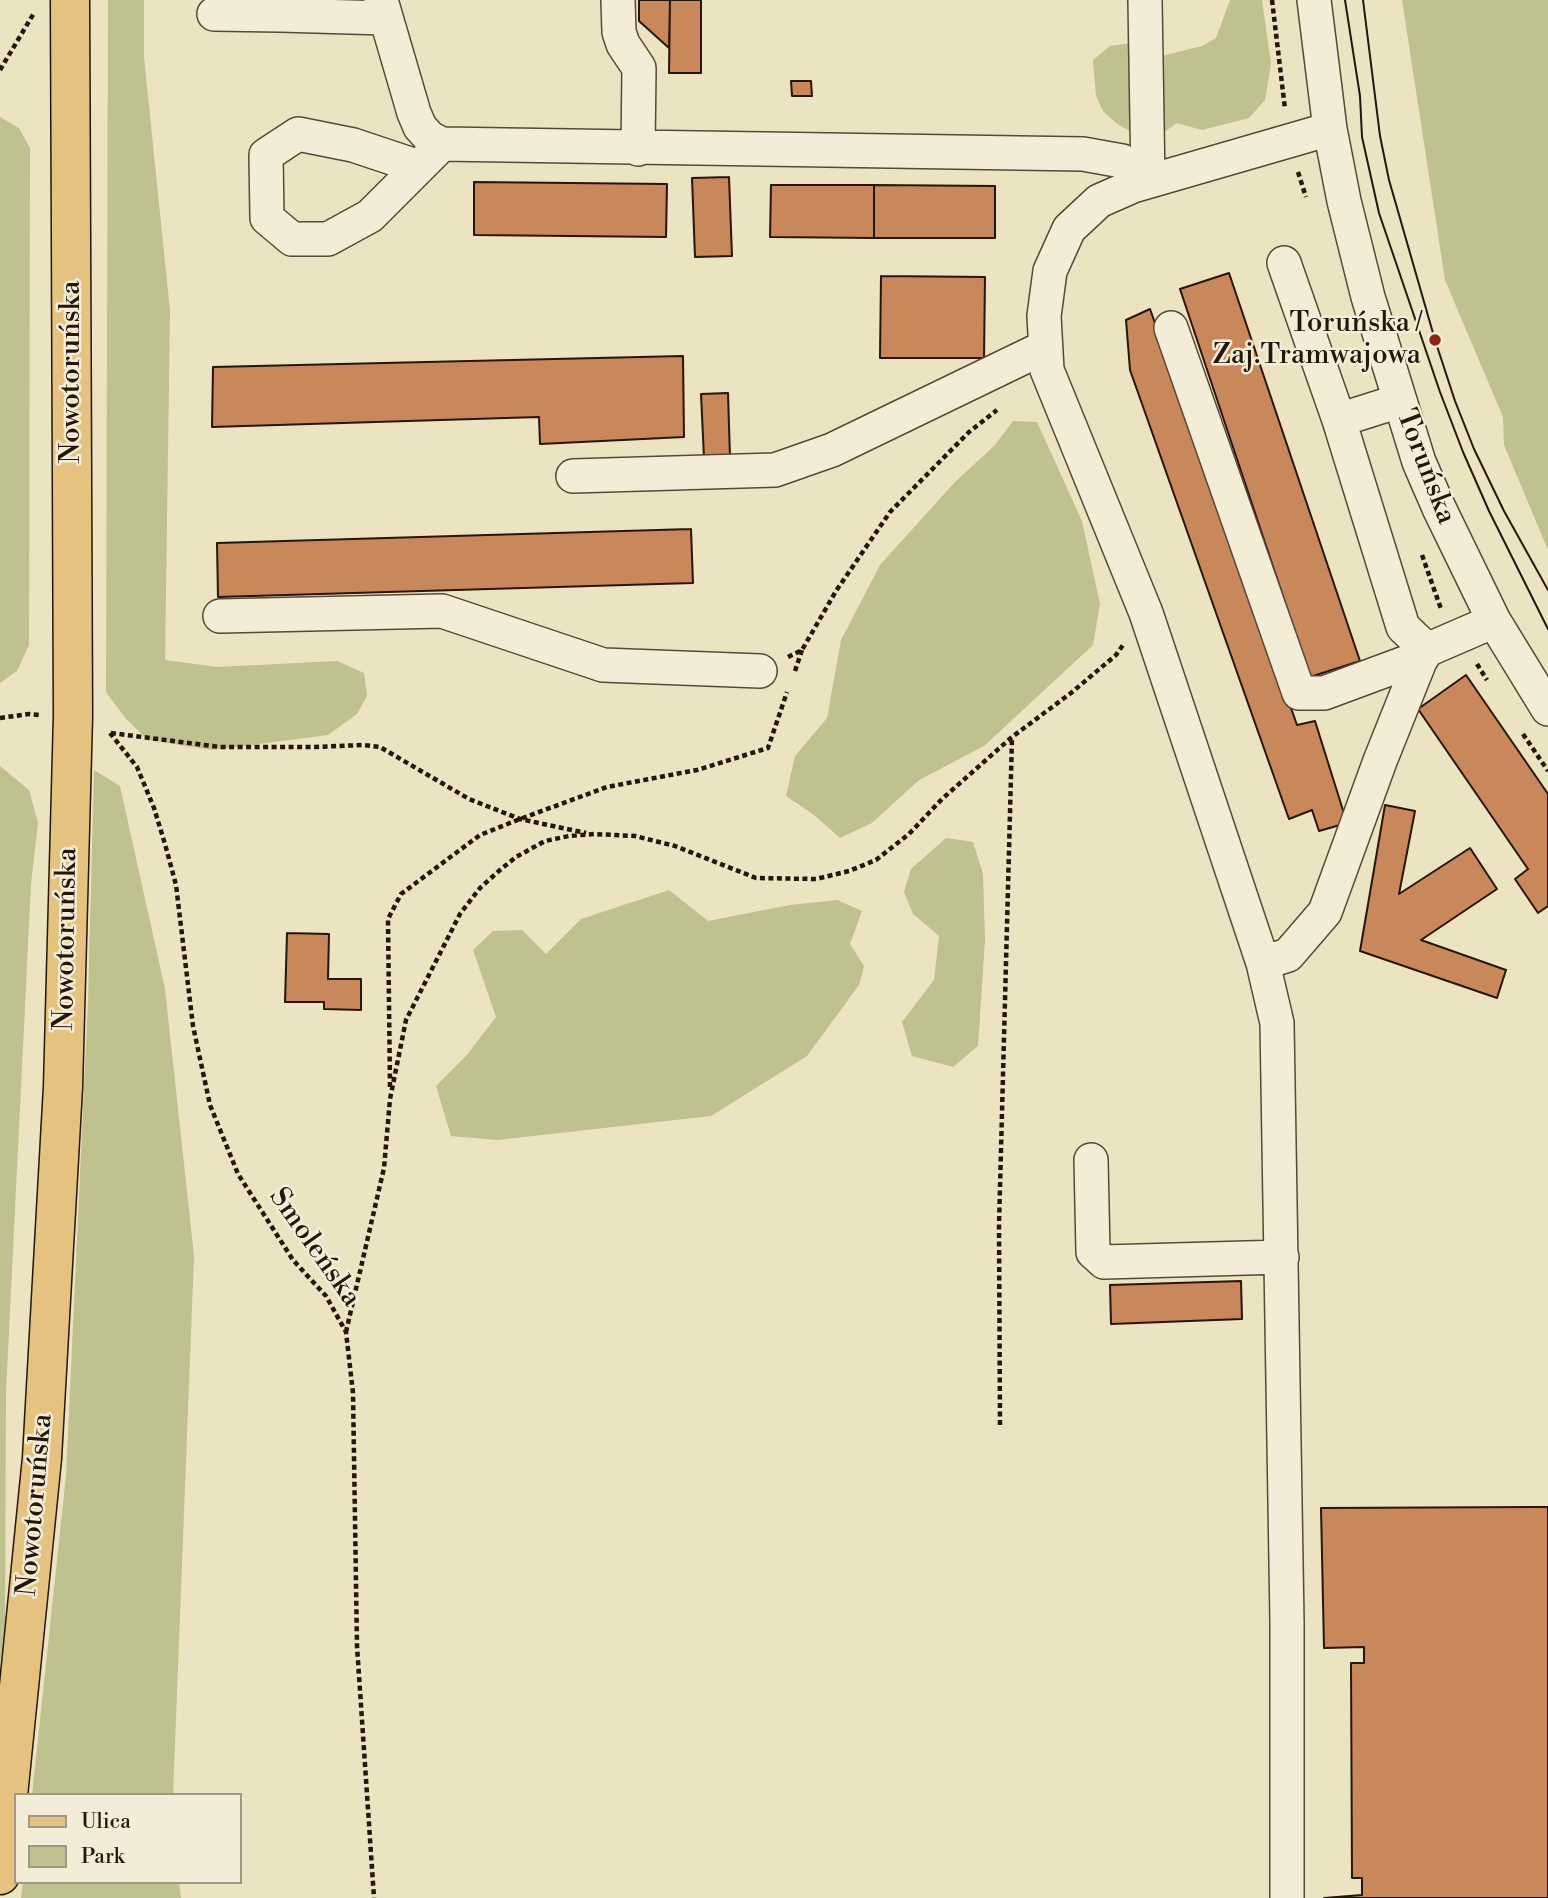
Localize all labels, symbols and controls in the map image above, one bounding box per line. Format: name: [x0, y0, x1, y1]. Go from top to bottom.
street label: Nowotoruńska: [55, 280, 89, 464]
place label: Toruńska / Zaj.Tramwajowa: [1213, 307, 1421, 373]
marker: Toruńska / Zaj.Tramwajowa: [1427, 332, 1443, 348]
street label: Toruńska: [1388, 405, 1462, 529]
street label: Nowotoruńska: [49, 847, 85, 1031]
street label: Smoleńska: [261, 1182, 367, 1314]
street label: Nowotoruńska: [11, 1412, 61, 1598]
legend: [14, 1793, 242, 1884]
text: Ulica: [81, 1809, 131, 1835]
text: Park: [81, 1844, 125, 1870]

